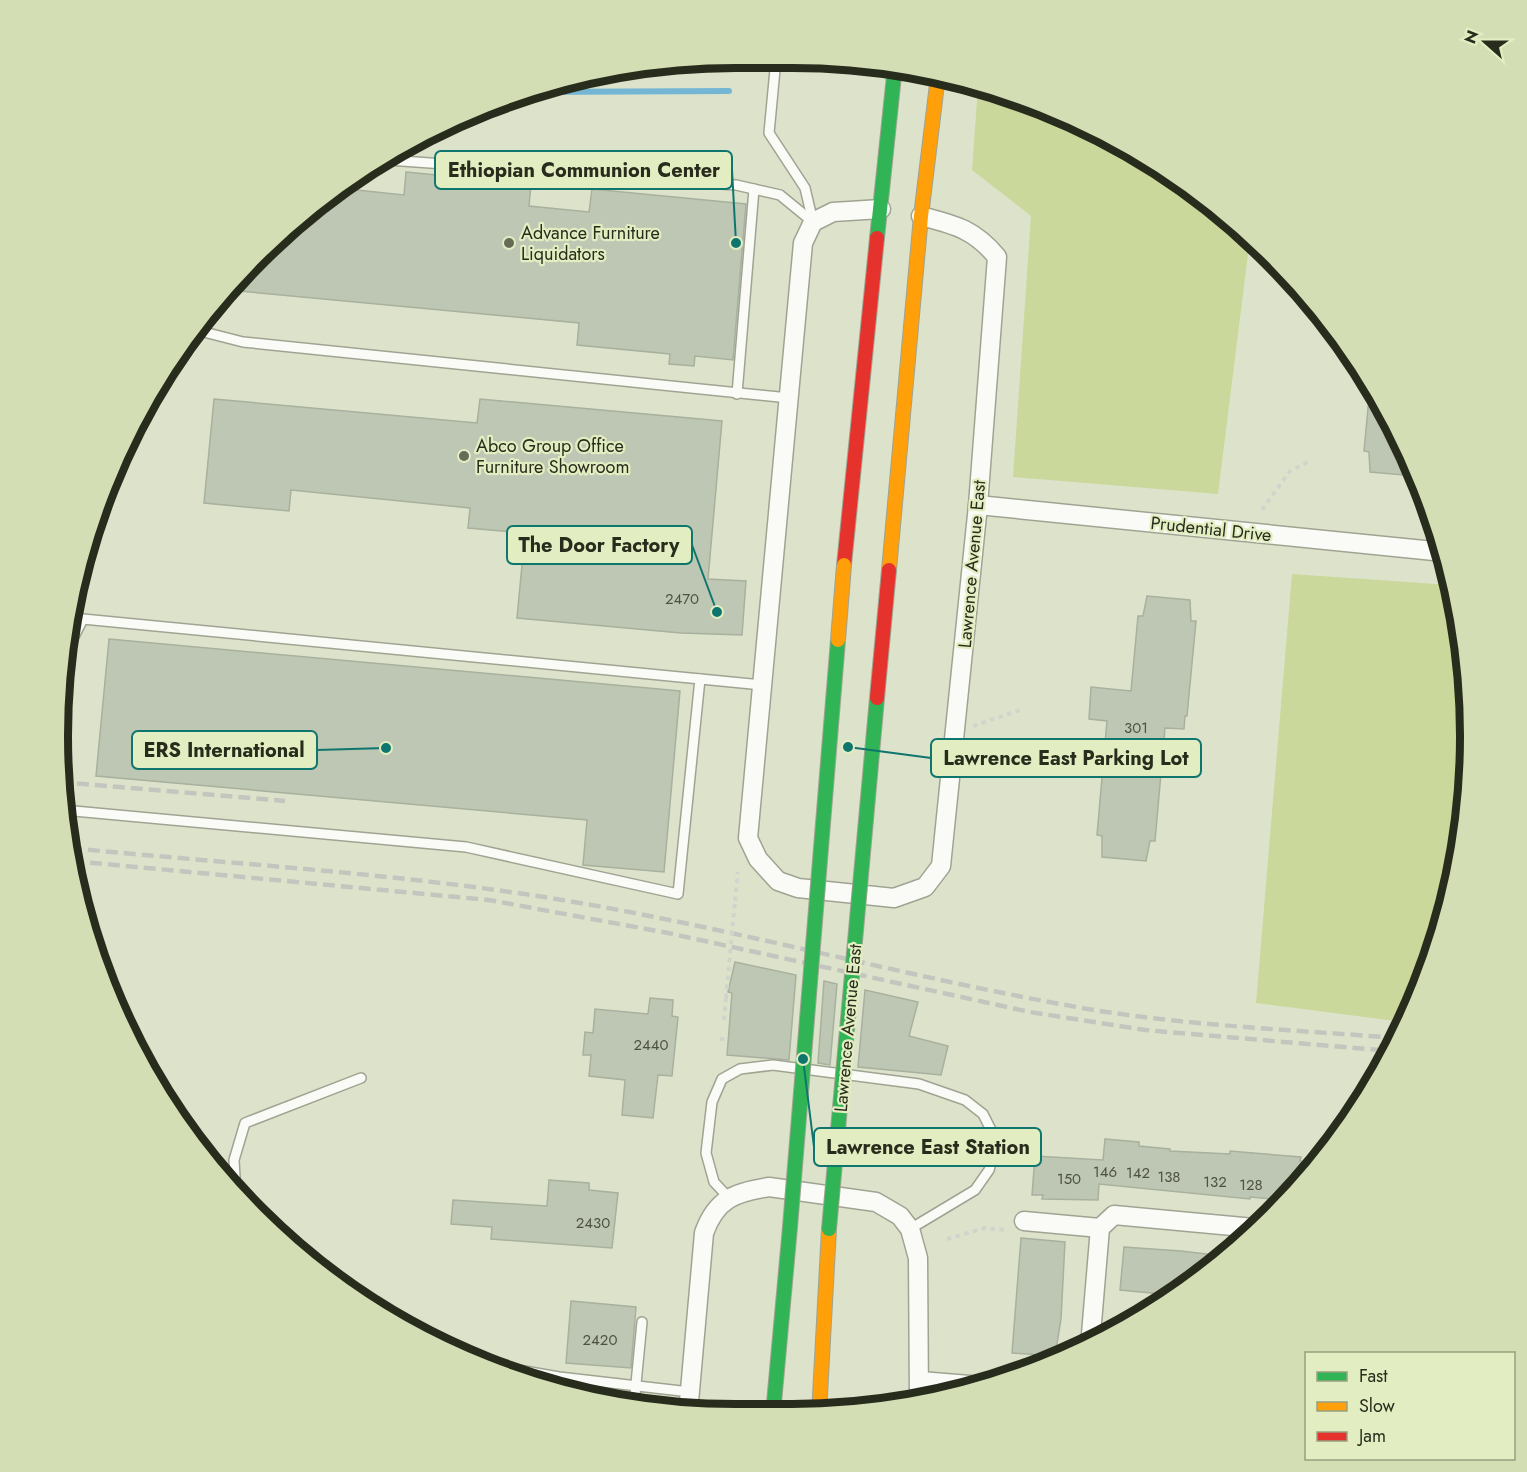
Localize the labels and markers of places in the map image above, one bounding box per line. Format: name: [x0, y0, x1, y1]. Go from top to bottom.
callout: Ethiopian Communion Center: [435, 151, 732, 189]
place label: Advance Furniture Liquidators: [521, 220, 660, 267]
marker: Advance Furniture Liquidators: [502, 236, 516, 250]
place label: Abco Group Office Furniture Showroom: [476, 433, 629, 480]
marker: Abco Group Office Furniture Showroom: [457, 449, 471, 463]
callout: The Door Factory: [507, 526, 692, 564]
callout: ERS International: [132, 731, 317, 769]
callout: Lawrence East Parking Lot: [931, 739, 1201, 777]
callout: Lawrence East Station: [814, 1128, 1041, 1166]

